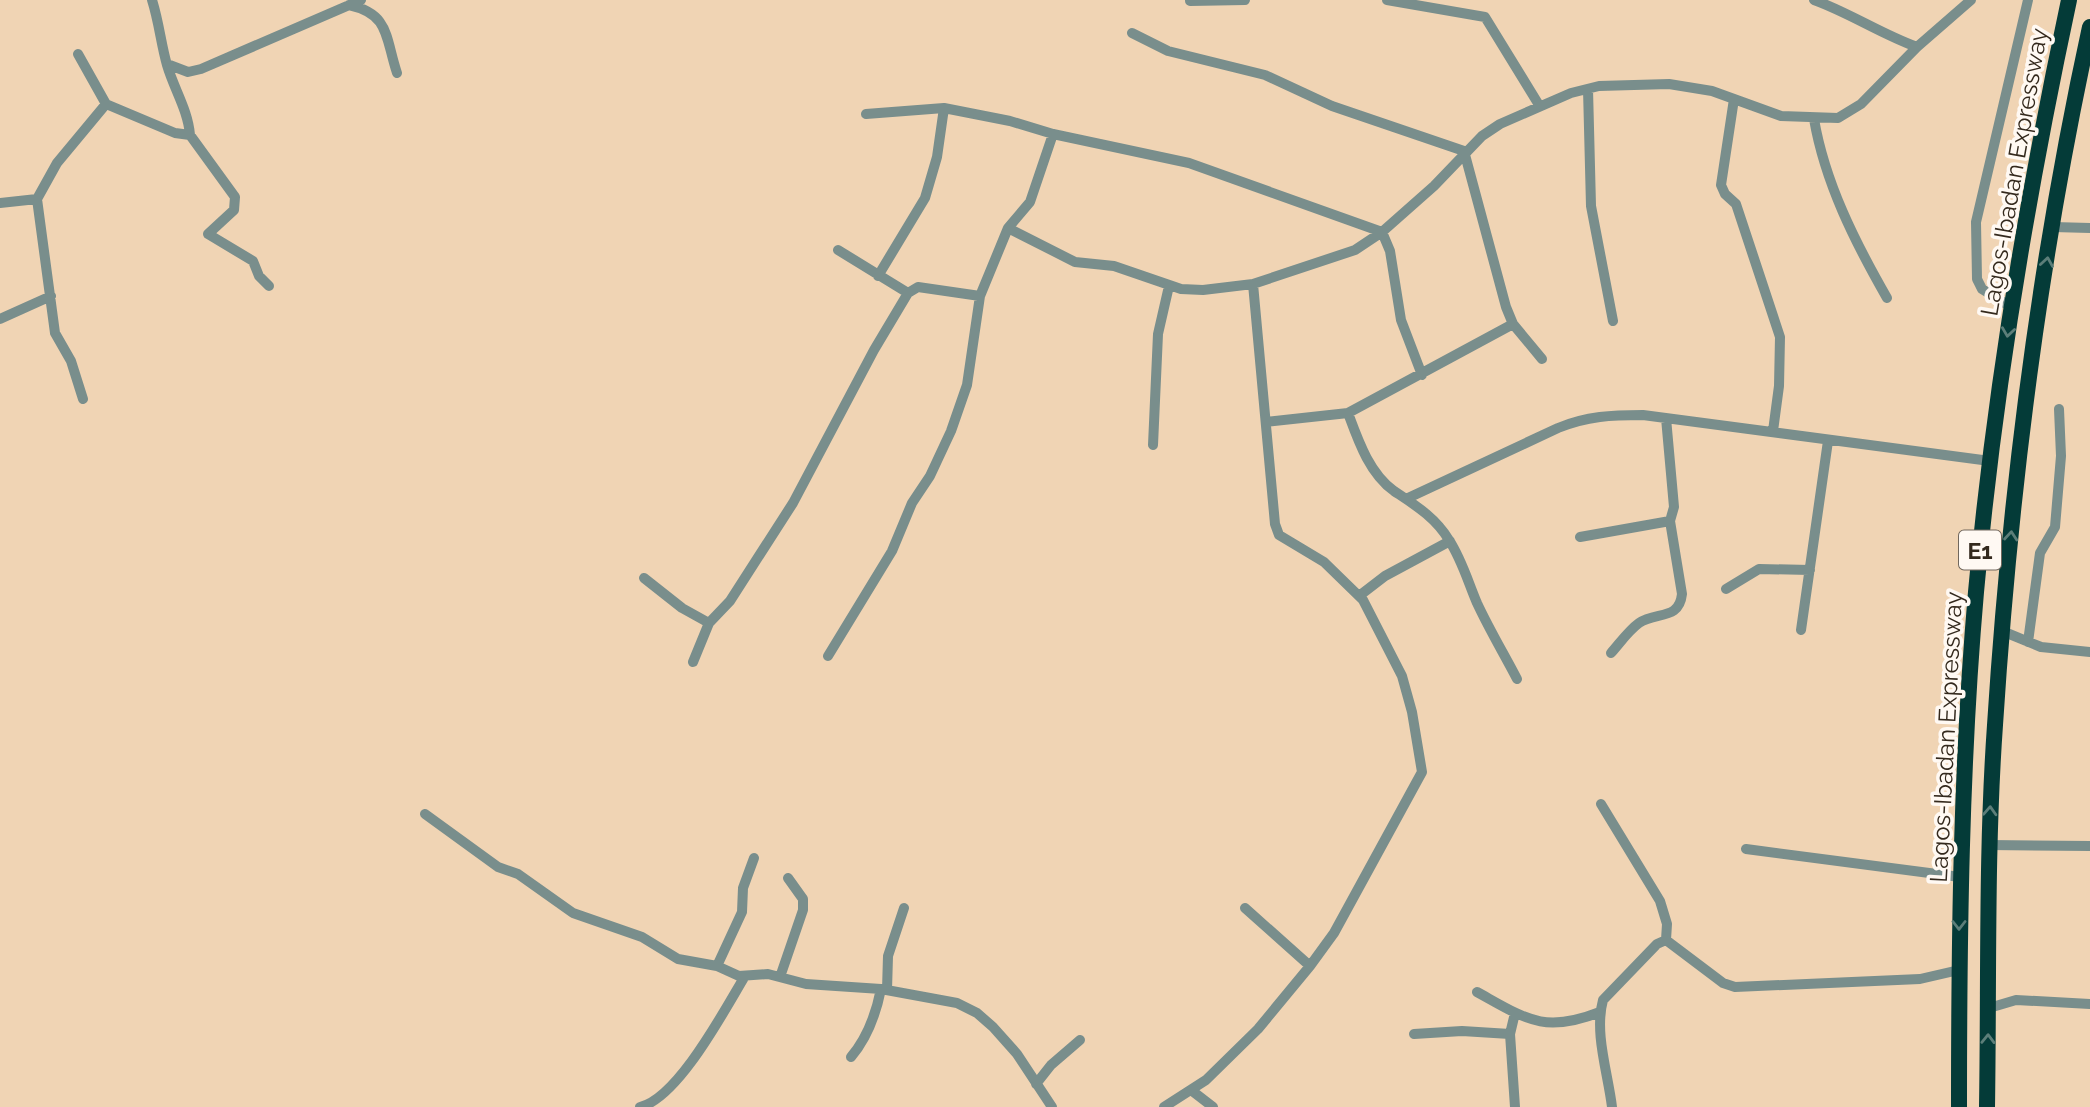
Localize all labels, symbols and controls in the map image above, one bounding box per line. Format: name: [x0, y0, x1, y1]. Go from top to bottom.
street label: Lagos-Ibadan Expressway: [1974, 26, 2054, 318]
one-way arrow: [2039, 256, 2054, 267]
one-way arrow: [2001, 326, 2016, 338]
road number: E1: [1959, 530, 2001, 570]
one-way arrow: [2003, 530, 2018, 541]
street label: Lagos-Ibadan Expressway: [1924, 591, 1968, 883]
one-way arrow: [1983, 806, 1998, 817]
one-way arrow: [1951, 920, 1967, 930]
one-way arrow: [1980, 1033, 1996, 1044]

